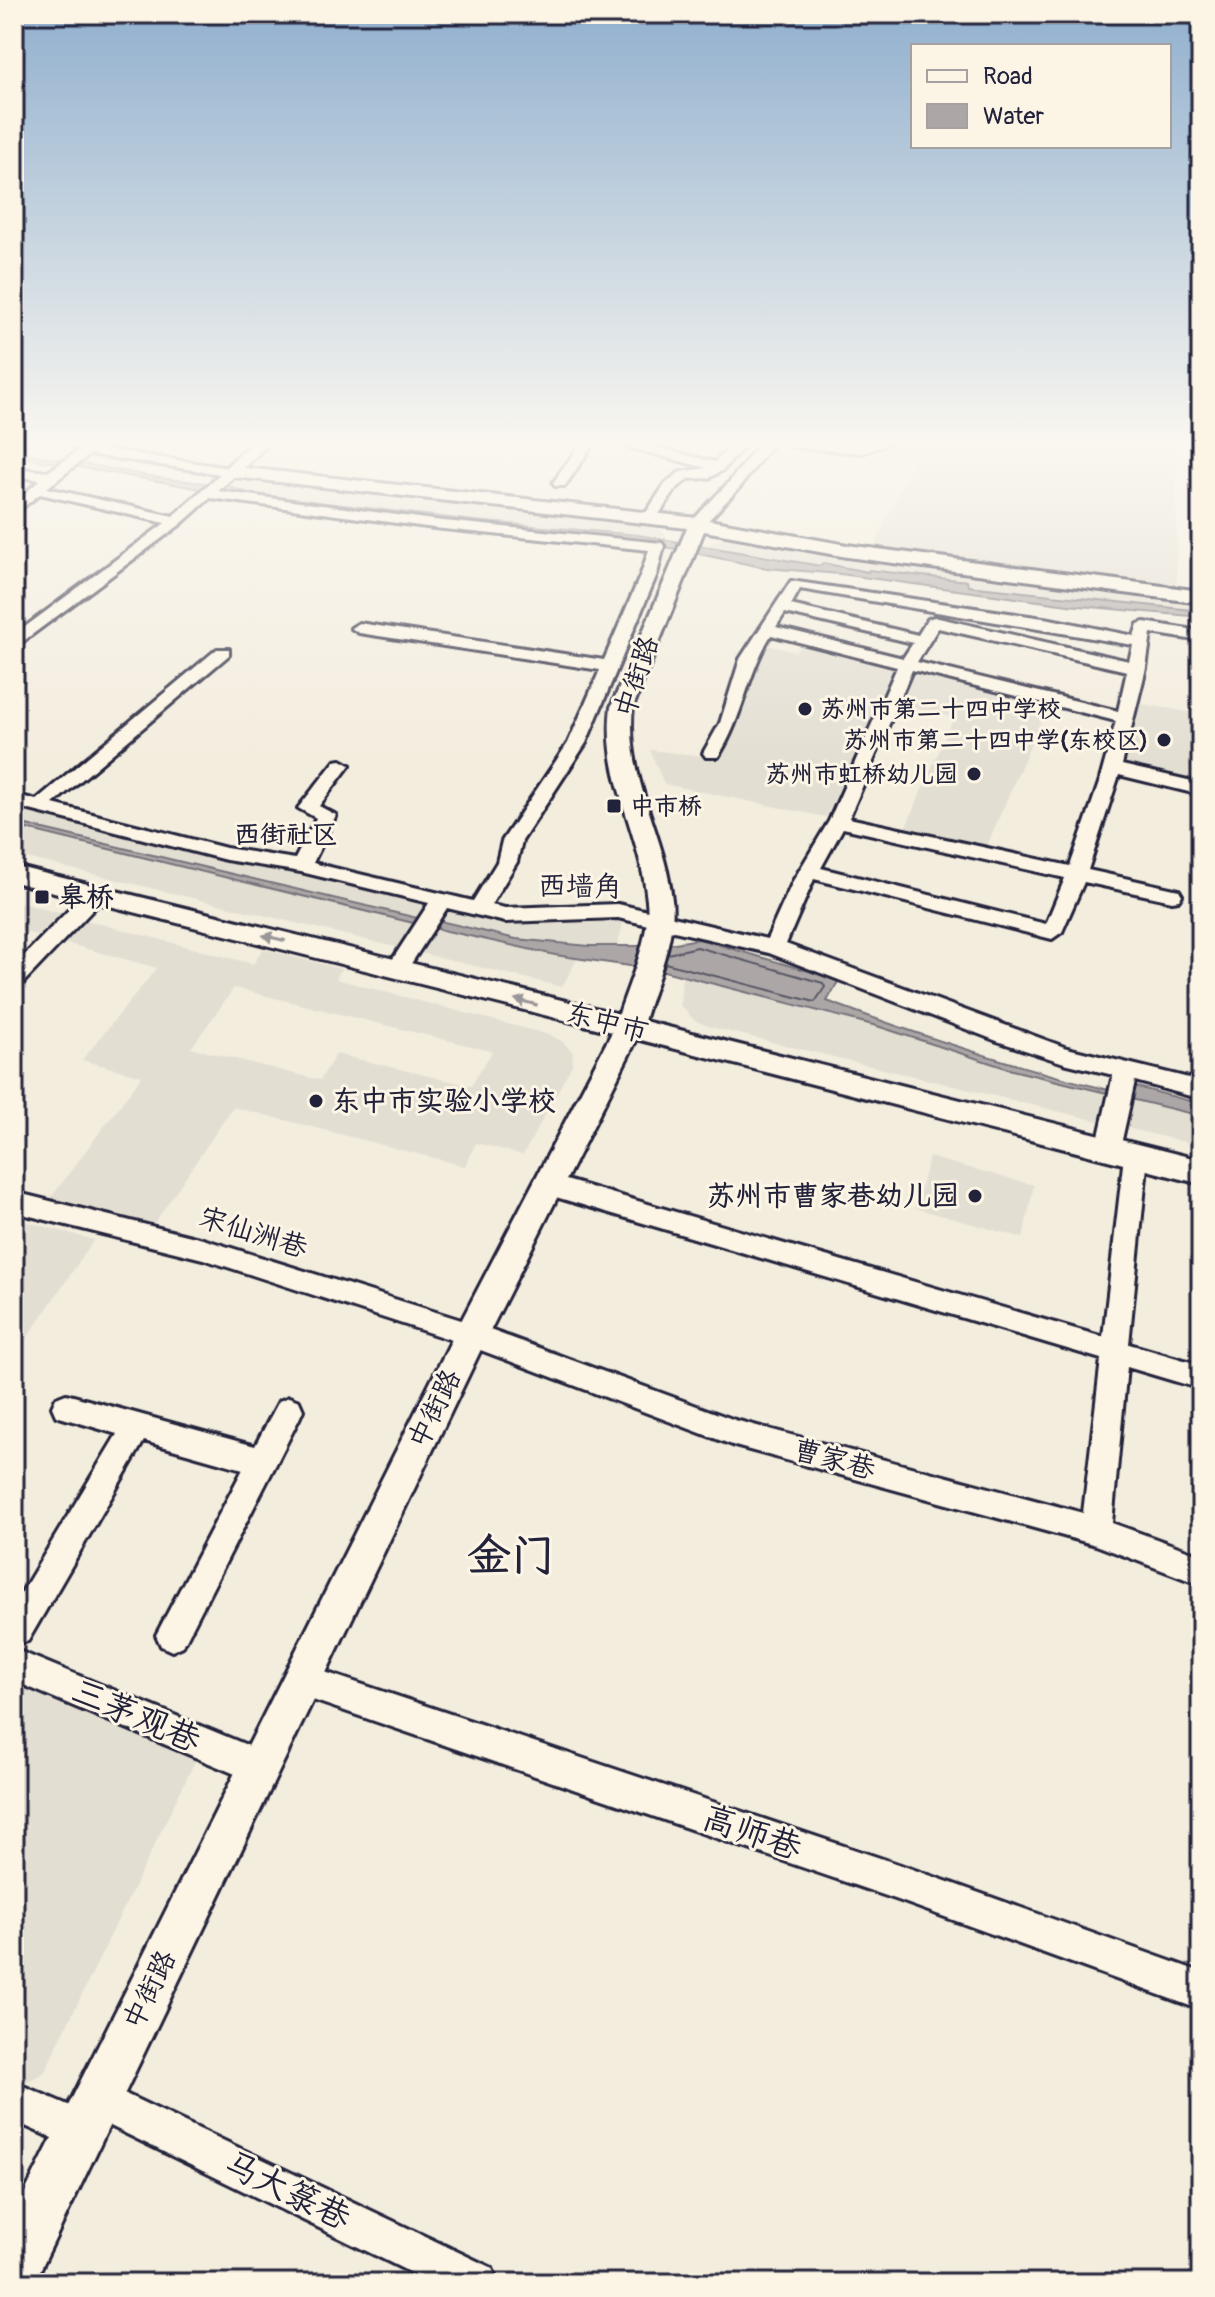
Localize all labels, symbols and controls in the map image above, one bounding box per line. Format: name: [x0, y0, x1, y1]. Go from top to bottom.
legend: [911, 44, 1171, 148]
text: Road: [983, 62, 1033, 91]
text: Water: [983, 102, 1044, 131]
street label: 中街路: [607, 632, 667, 722]
place label: 苏州市第二十四中学校: [821, 695, 1061, 724]
marker: 苏州市第二十四中学校: [796, 700, 814, 718]
place label: 苏州市第二十四中学(东校区): [844, 726, 1148, 755]
marker: 苏州市第二十四中学(东校区): [1155, 731, 1173, 749]
place label: 苏州市虹桥幼儿园: [766, 760, 958, 789]
marker: 苏州市虹桥幼儿园: [965, 765, 983, 783]
place label: 中市桥: [630, 792, 702, 821]
marker: 中市桥: [605, 797, 623, 815]
district label: 西街社区: [234, 819, 338, 851]
street label: 西墙角: [538, 869, 622, 905]
place label: 皋桥: [58, 880, 114, 915]
marker: 皋桥: [33, 888, 51, 906]
one-way arrow: [261, 931, 286, 944]
one-way arrow: [513, 995, 538, 1007]
street label: 东中市: [562, 995, 652, 1051]
place label: 东中市实验小学校: [332, 1084, 556, 1119]
marker: 东中市实验小学校: [307, 1092, 325, 1110]
place label: 苏州市曹家巷幼儿园: [707, 1179, 959, 1214]
marker: 苏州市曹家巷幼儿园: [966, 1187, 984, 1205]
street label: 宋仙洲巷: [194, 1200, 313, 1266]
street label: 中街路: [401, 1364, 469, 1454]
street label: 曹家巷: [789, 1432, 880, 1488]
district label: 金门: [467, 1529, 555, 1584]
street label: 三茅观巷: [65, 1670, 207, 1762]
street label: 高师巷: [697, 1796, 807, 1870]
street label: 中街路: [116, 1945, 184, 2035]
street label: 马大箓巷: [216, 2142, 358, 2240]

